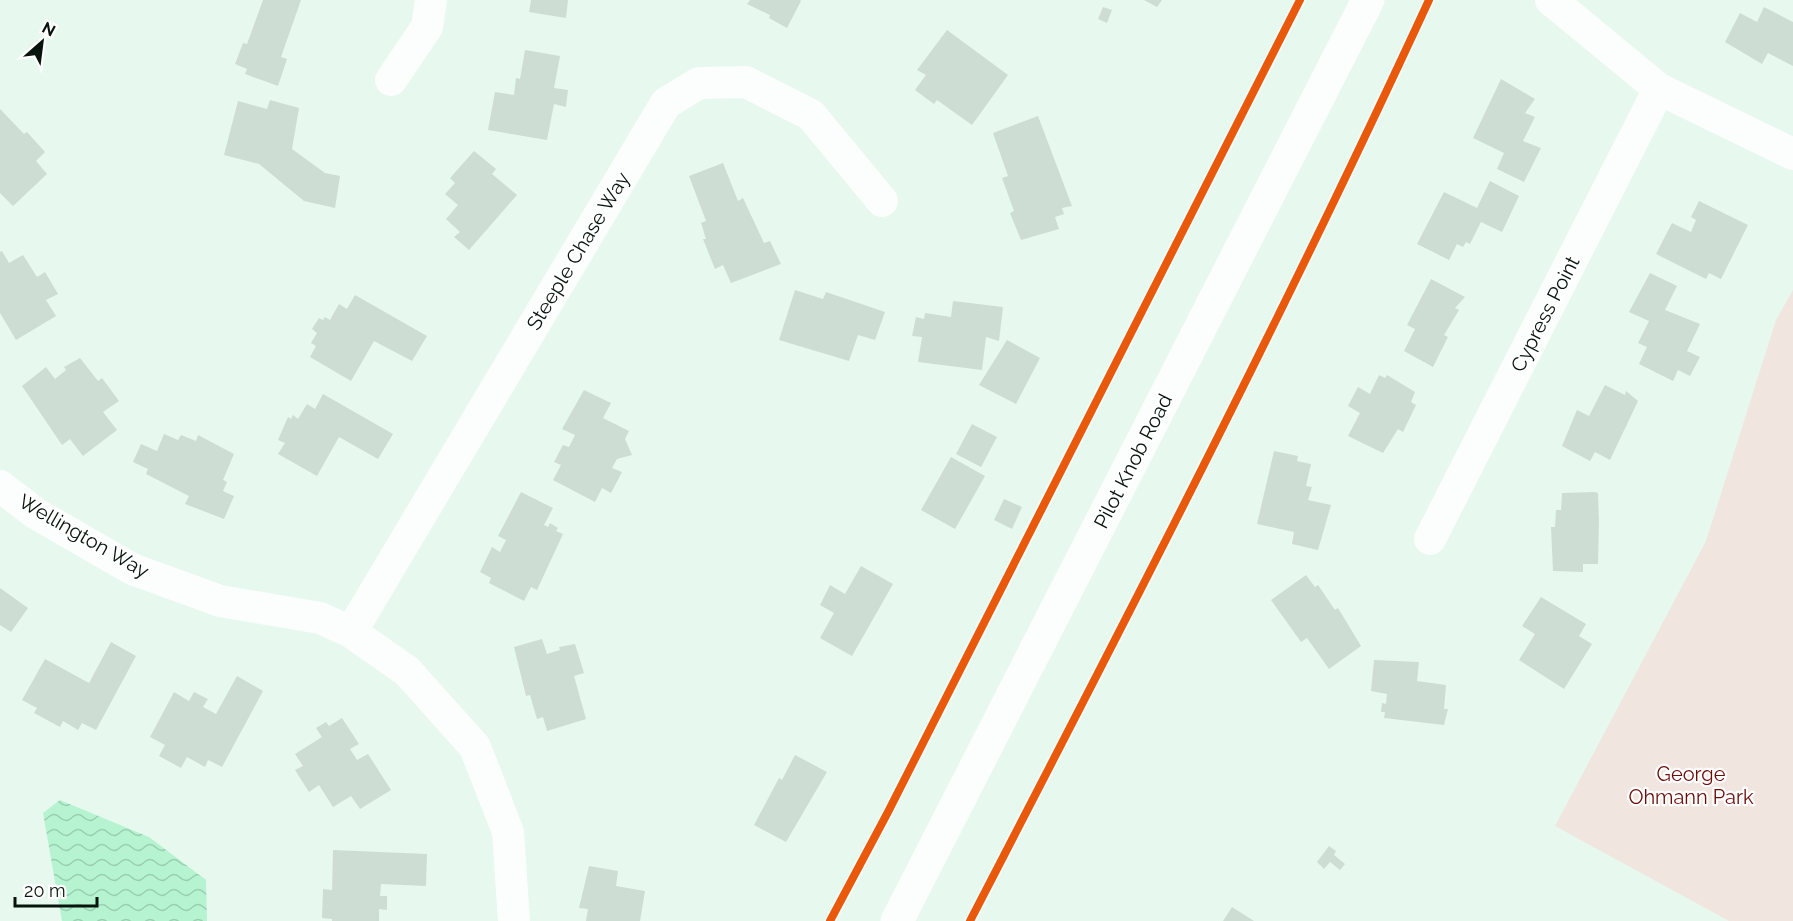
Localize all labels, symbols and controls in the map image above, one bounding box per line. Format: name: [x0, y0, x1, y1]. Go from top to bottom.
north arrow: [12, 12, 72, 72]
text: N: [39, 18, 59, 40]
street label: Steeple Chase Way: [521, 168, 635, 334]
street label: Cypress Point: [1506, 252, 1585, 376]
street label: Pilot Knob Road: [1089, 390, 1177, 532]
street label: Wellington Way: [15, 489, 154, 583]
park label: George Ohmann Park: [1628, 762, 1754, 809]
scale bar: [15, 870, 98, 908]
text: 20 m: [24, 880, 66, 901]

